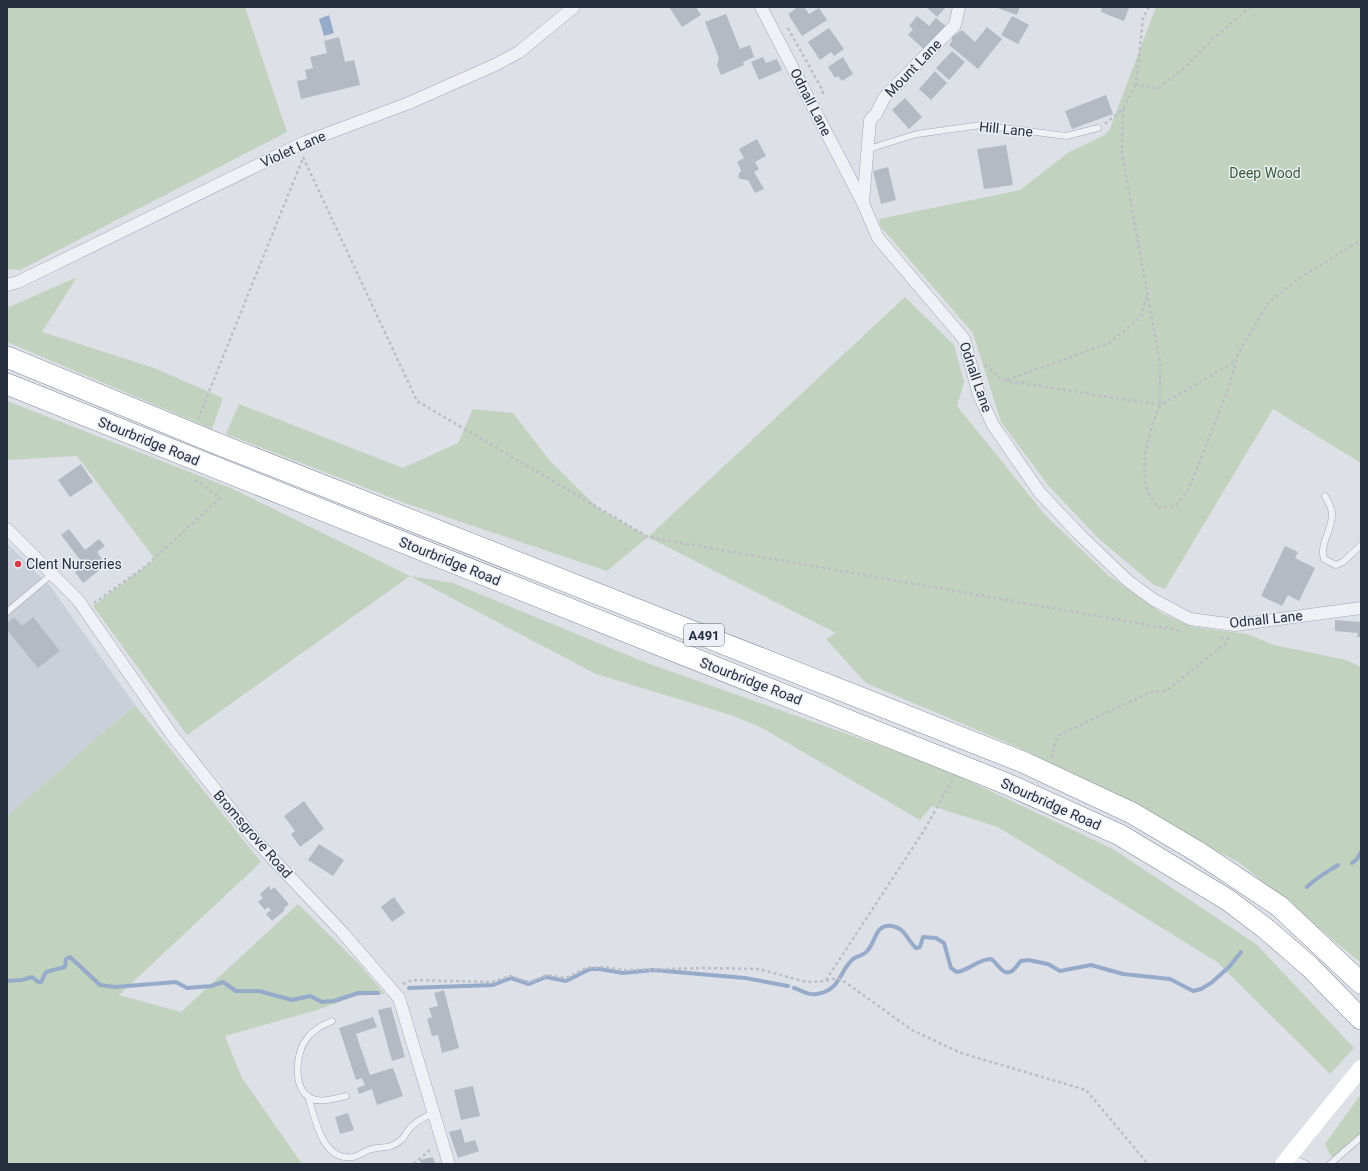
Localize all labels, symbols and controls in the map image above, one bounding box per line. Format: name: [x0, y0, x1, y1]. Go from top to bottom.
street label: Mount Lane: [882, 36, 944, 100]
street label: Odnall Lane: [787, 66, 835, 138]
street label: Hill Lane: [978, 118, 1034, 140]
street label: Violet Lane: [258, 128, 328, 170]
park label: Deep Wood: [1229, 165, 1301, 181]
street label: Odnall Lane: [956, 340, 996, 414]
street label: Stourbridge Road: [96, 413, 202, 469]
street label: Stourbridge Road: [397, 533, 503, 589]
place label: Clent Nurseries: [26, 556, 122, 572]
marker: Clent Nurseries: [13, 559, 23, 569]
street label: Odnall Lane: [1229, 607, 1303, 631]
road number: A491: [684, 624, 724, 646]
street label: Stourbridge Road: [698, 654, 804, 708]
street label: Stourbridge Road: [998, 775, 1104, 833]
street label: Bromsgrove Road: [211, 787, 295, 881]

